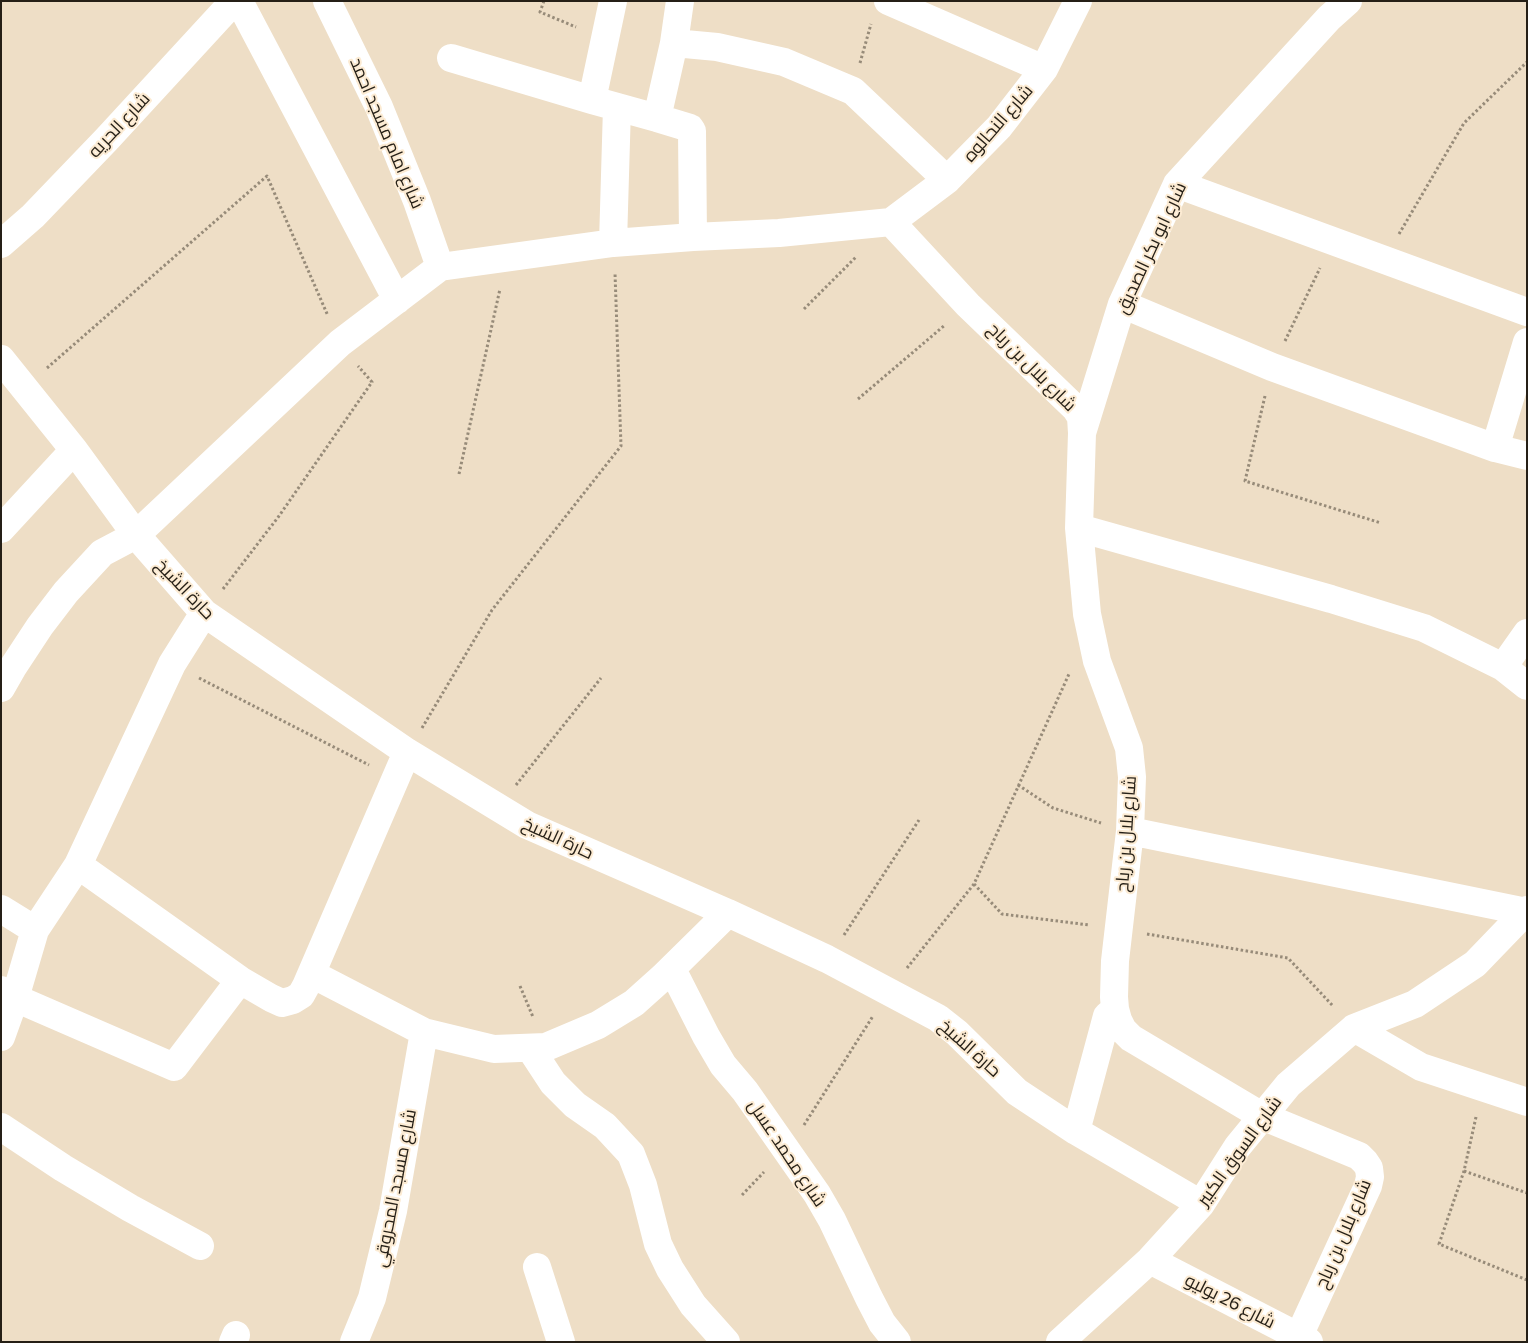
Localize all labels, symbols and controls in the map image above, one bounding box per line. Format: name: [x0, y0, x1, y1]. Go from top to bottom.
street label: شارع امام مسجد احمد: [345, 54, 429, 212]
street label: شارع النحالوه: [959, 80, 1037, 166]
street label: شارع الحريه: [83, 88, 155, 162]
street label: شارع ابو بكر الصديق: [1111, 179, 1191, 317]
street label: شارع بلال بن رباح: [983, 318, 1081, 416]
street label: حارة الشيخ: [151, 554, 219, 624]
street label: شارع بلال بن رباح: [1111, 775, 1141, 893]
street label: حارة الشيخ: [519, 812, 597, 864]
street label: حارة الشيخ: [935, 1015, 1005, 1081]
street label: شارع السوق الكبير: [1192, 1092, 1286, 1210]
street label: شارع محمد عسل: [743, 1095, 831, 1211]
street label: شارع مسجد المحروقي: [369, 1107, 421, 1269]
street label: شارع بلال بن رباح: [1310, 1176, 1376, 1292]
street label: شارع 26 يوليو: [1181, 1269, 1279, 1333]

